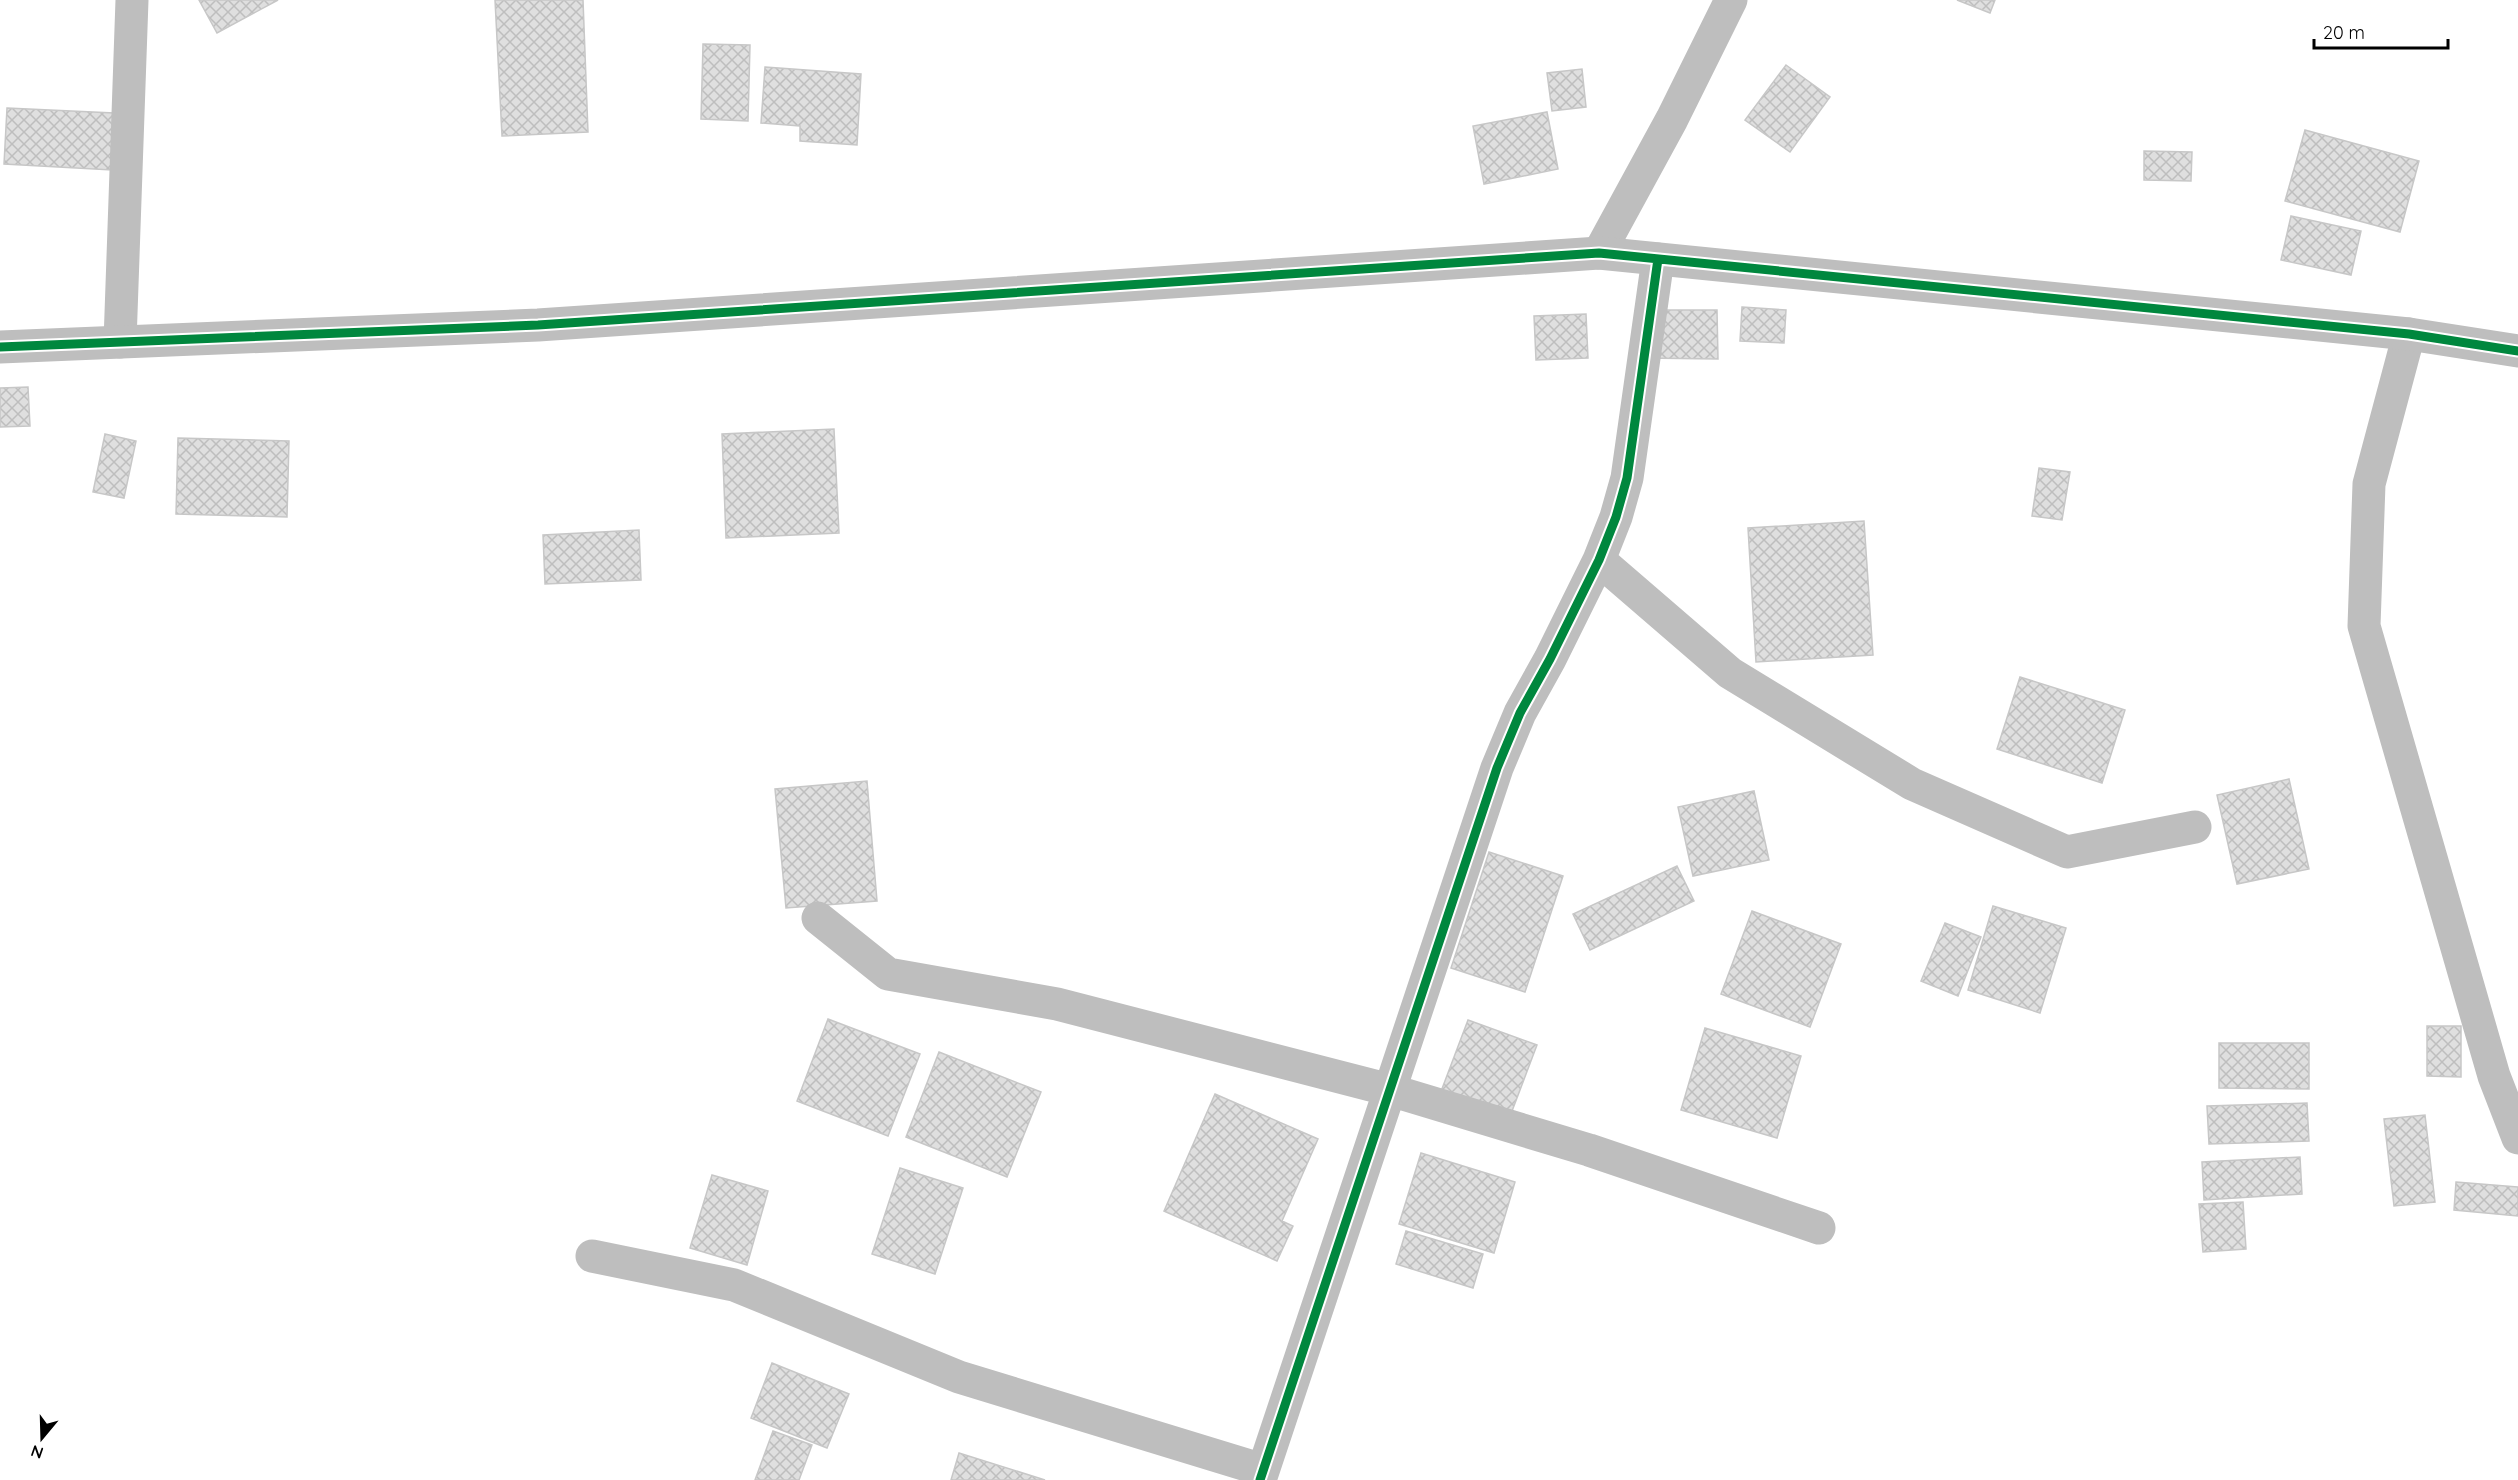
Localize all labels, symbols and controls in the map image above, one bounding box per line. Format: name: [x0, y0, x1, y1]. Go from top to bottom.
scale bar: [2314, 12, 2448, 50]
text: 20 m: [2323, 21, 2365, 44]
north arrow: [12, 1408, 72, 1468]
text: N: [28, 1441, 46, 1464]

